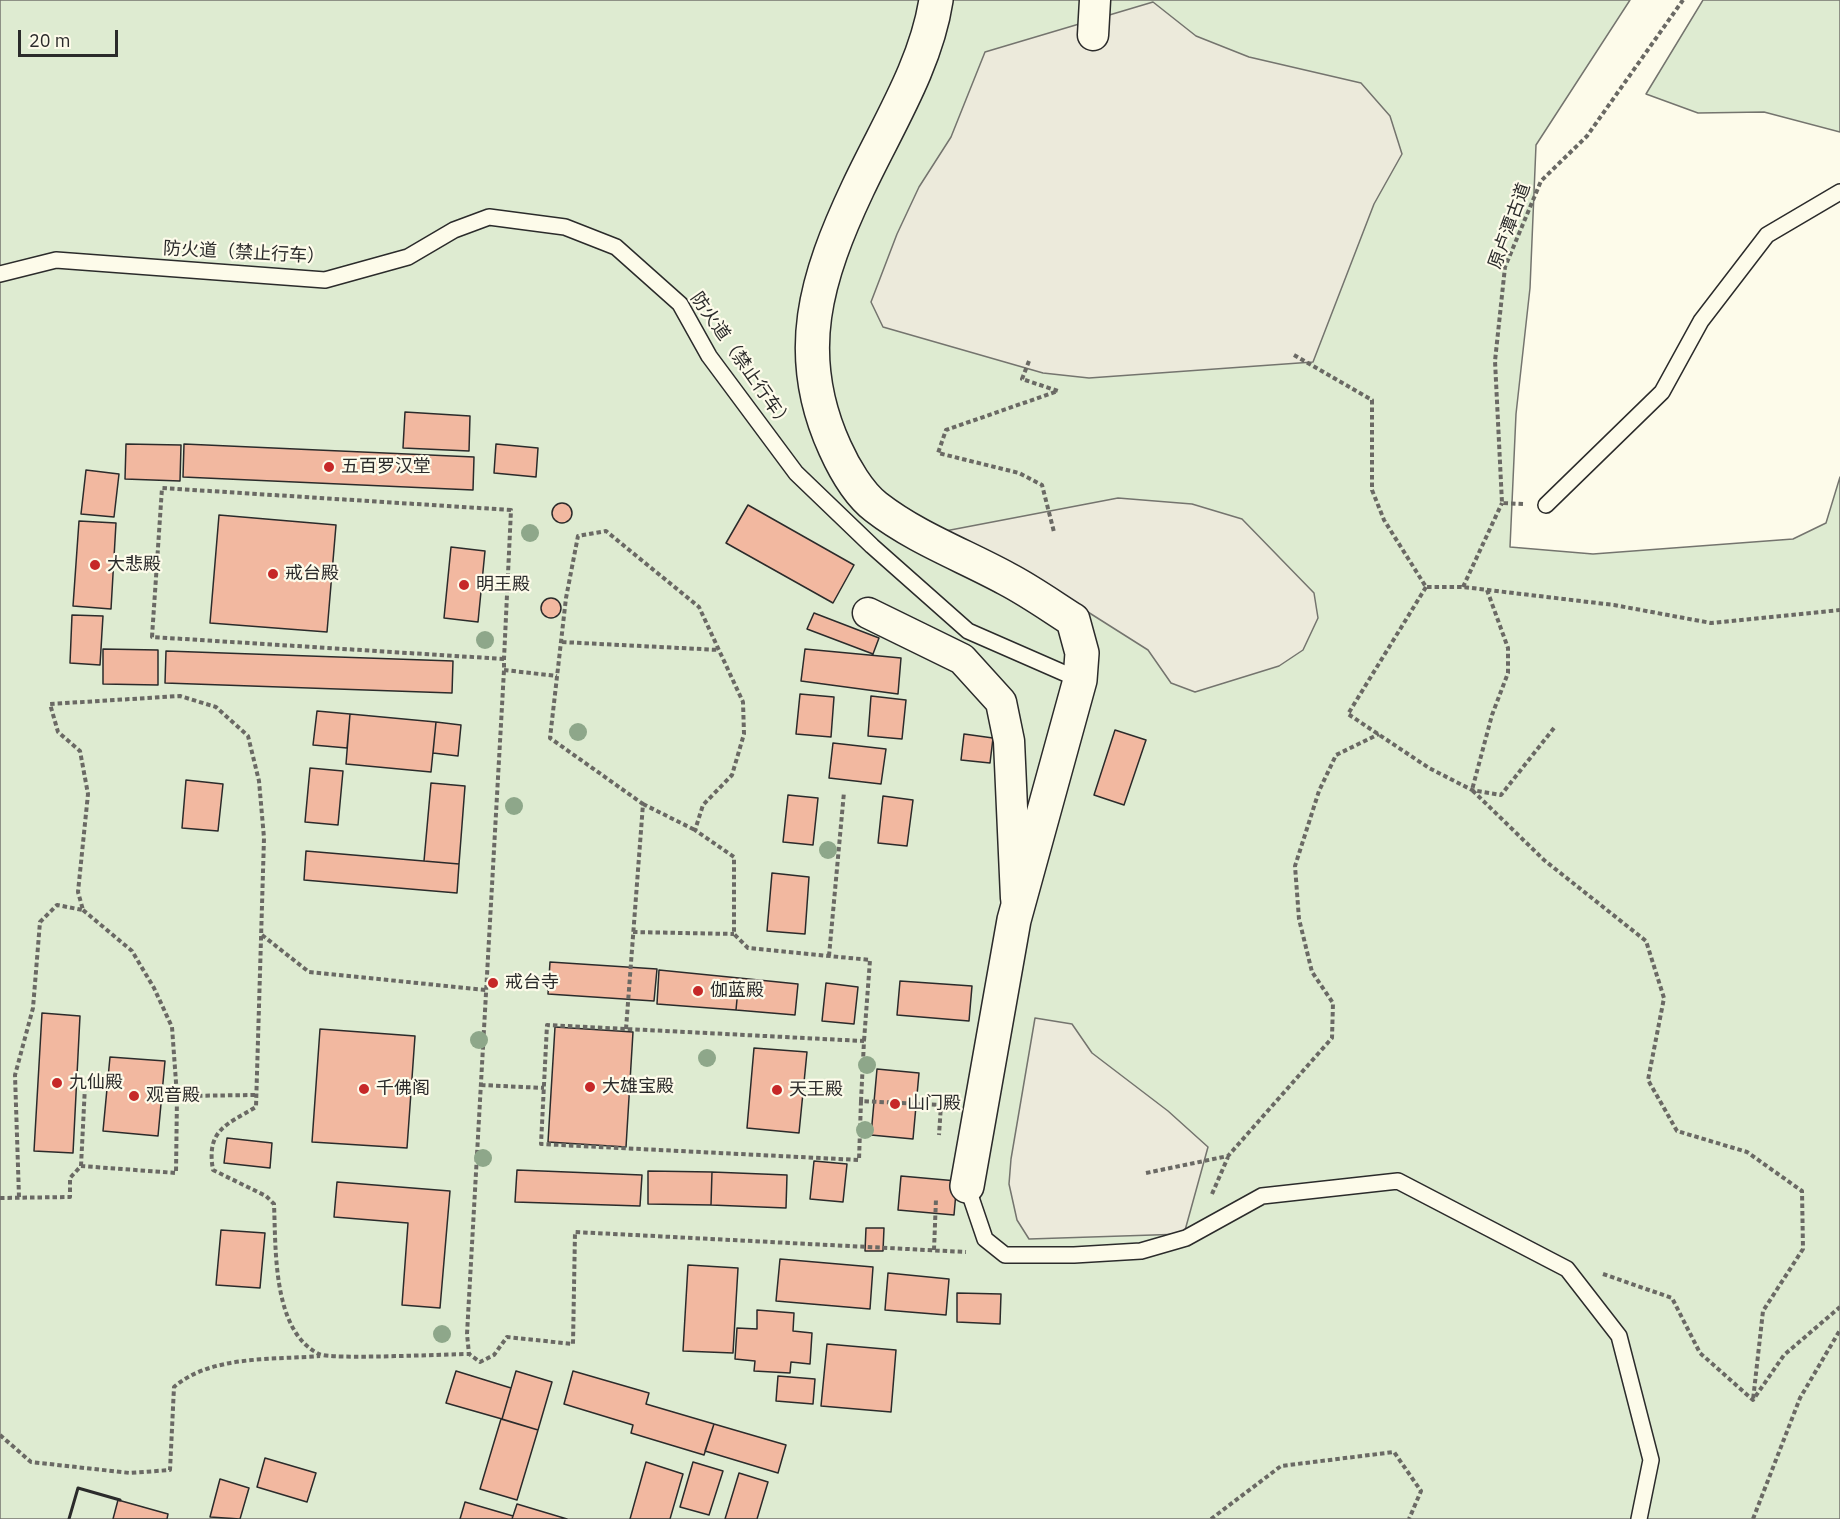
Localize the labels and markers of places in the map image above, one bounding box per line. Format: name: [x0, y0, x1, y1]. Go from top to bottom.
place label: 五百罗汉堂: [341, 456, 431, 478]
marker: 五百罗汉堂: [322, 460, 336, 474]
place label: 大悲殿: [107, 554, 161, 576]
marker: 大悲殿: [88, 558, 102, 572]
place label: 戒台殿: [285, 563, 339, 585]
marker: 戒台殿: [266, 567, 280, 581]
place label: 明王殿: [476, 574, 530, 596]
marker: 明王殿: [457, 578, 471, 592]
place label: 戒台寺: [505, 972, 559, 994]
marker: 戒台寺: [486, 976, 500, 990]
place label: 伽蓝殿: [710, 980, 764, 1002]
marker: 伽蓝殿: [691, 984, 705, 998]
place label: 九仙殿: [69, 1072, 123, 1094]
marker: 九仙殿: [50, 1076, 64, 1090]
place label: 大雄宝殿: [602, 1076, 674, 1098]
place label: 千佛阁: [376, 1078, 430, 1100]
place label: 天王殿: [789, 1079, 843, 1101]
marker: 大雄宝殿: [583, 1080, 597, 1094]
marker: 千佛阁: [357, 1082, 371, 1096]
marker: 天王殿: [770, 1083, 784, 1097]
place label: 观音殿: [146, 1085, 200, 1107]
marker: 观音殿: [127, 1089, 141, 1103]
place label: 山门殿: [907, 1093, 961, 1115]
marker: 山门殿: [888, 1097, 902, 1111]

